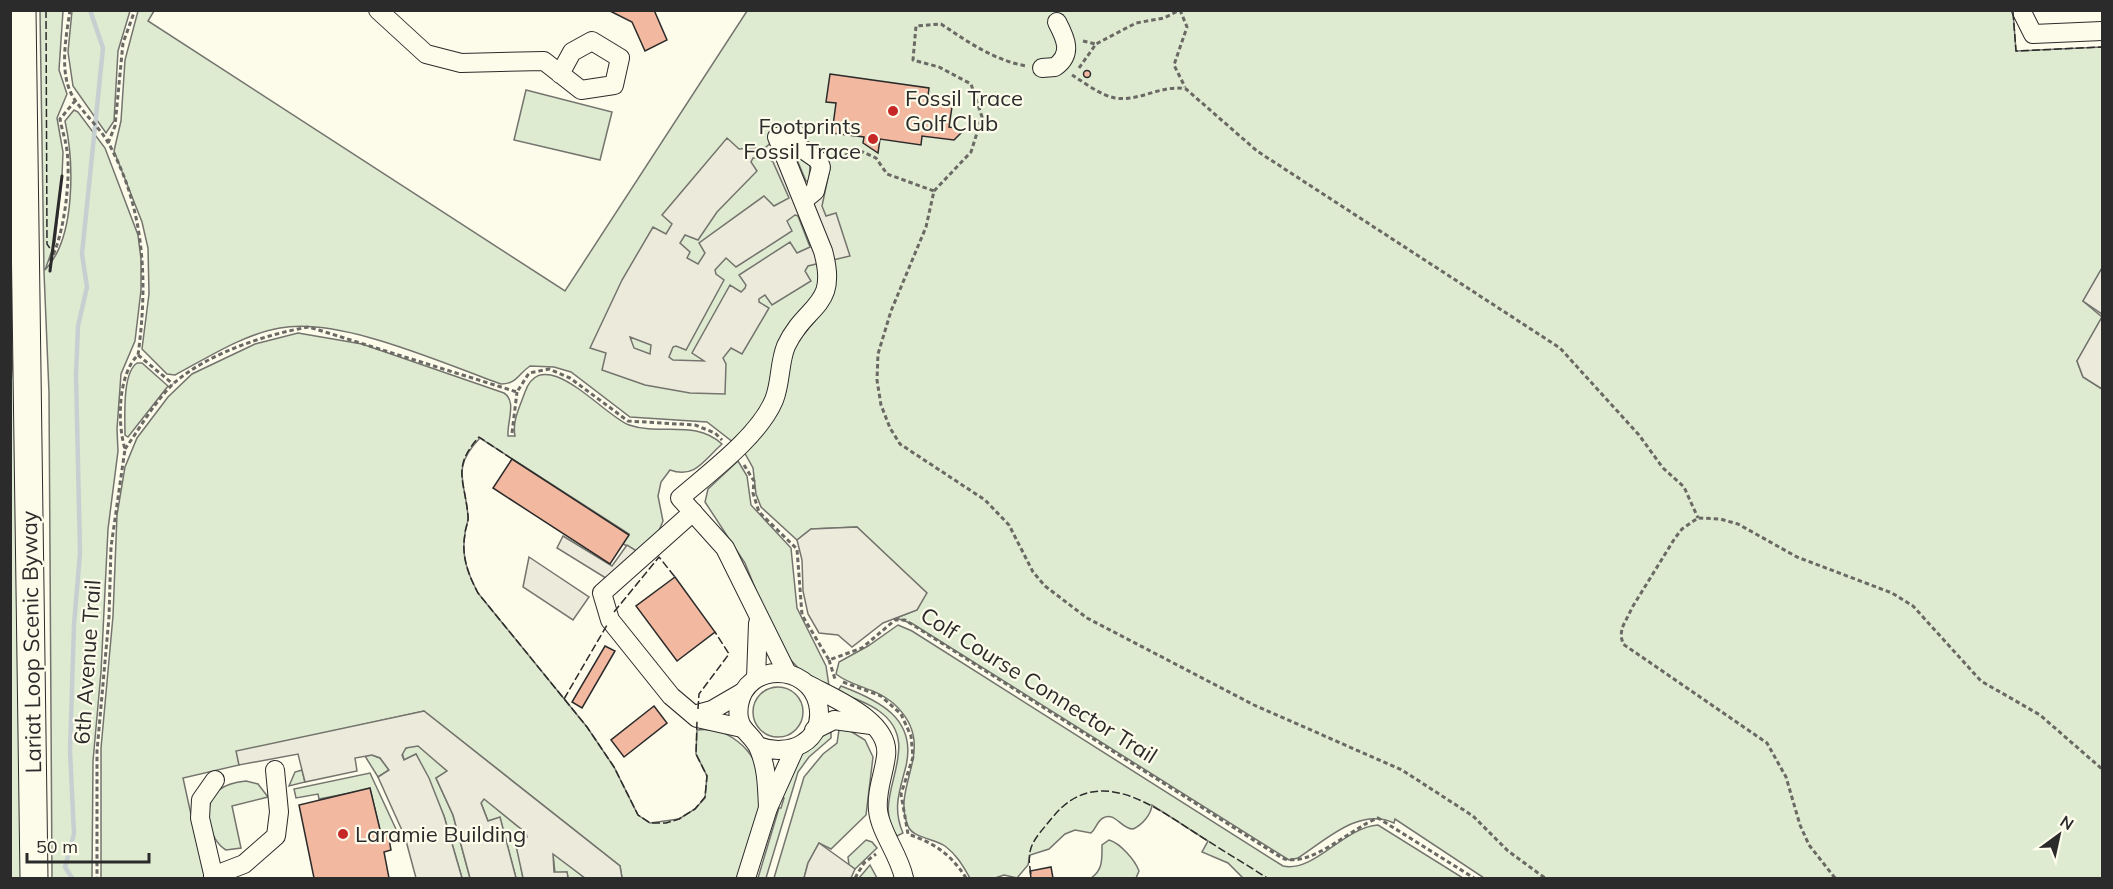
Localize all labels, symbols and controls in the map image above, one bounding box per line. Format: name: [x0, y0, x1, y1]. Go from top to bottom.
place label: Fossil Trace Golf Club: [905, 84, 1023, 137]
marker: Fossil Trace Golf Club: [886, 104, 900, 118]
place label: Footprints Fossil Trace: [743, 112, 861, 165]
marker: Footprints Fossil Trace: [866, 132, 880, 146]
street label: Lariat Loop Scenic Byway: [15, 510, 47, 774]
street label: 6th Avenue Trail: [67, 579, 107, 745]
street label: Colf Course Connector Trail: [915, 601, 1163, 769]
north arrow: [2029, 805, 2089, 865]
text: N: [2057, 811, 2078, 834]
place label: Laramie Building: [355, 820, 526, 848]
scale bar: [27, 826, 148, 864]
marker: Laramie Building: [336, 827, 350, 841]
text: 50 m: [36, 835, 78, 858]

